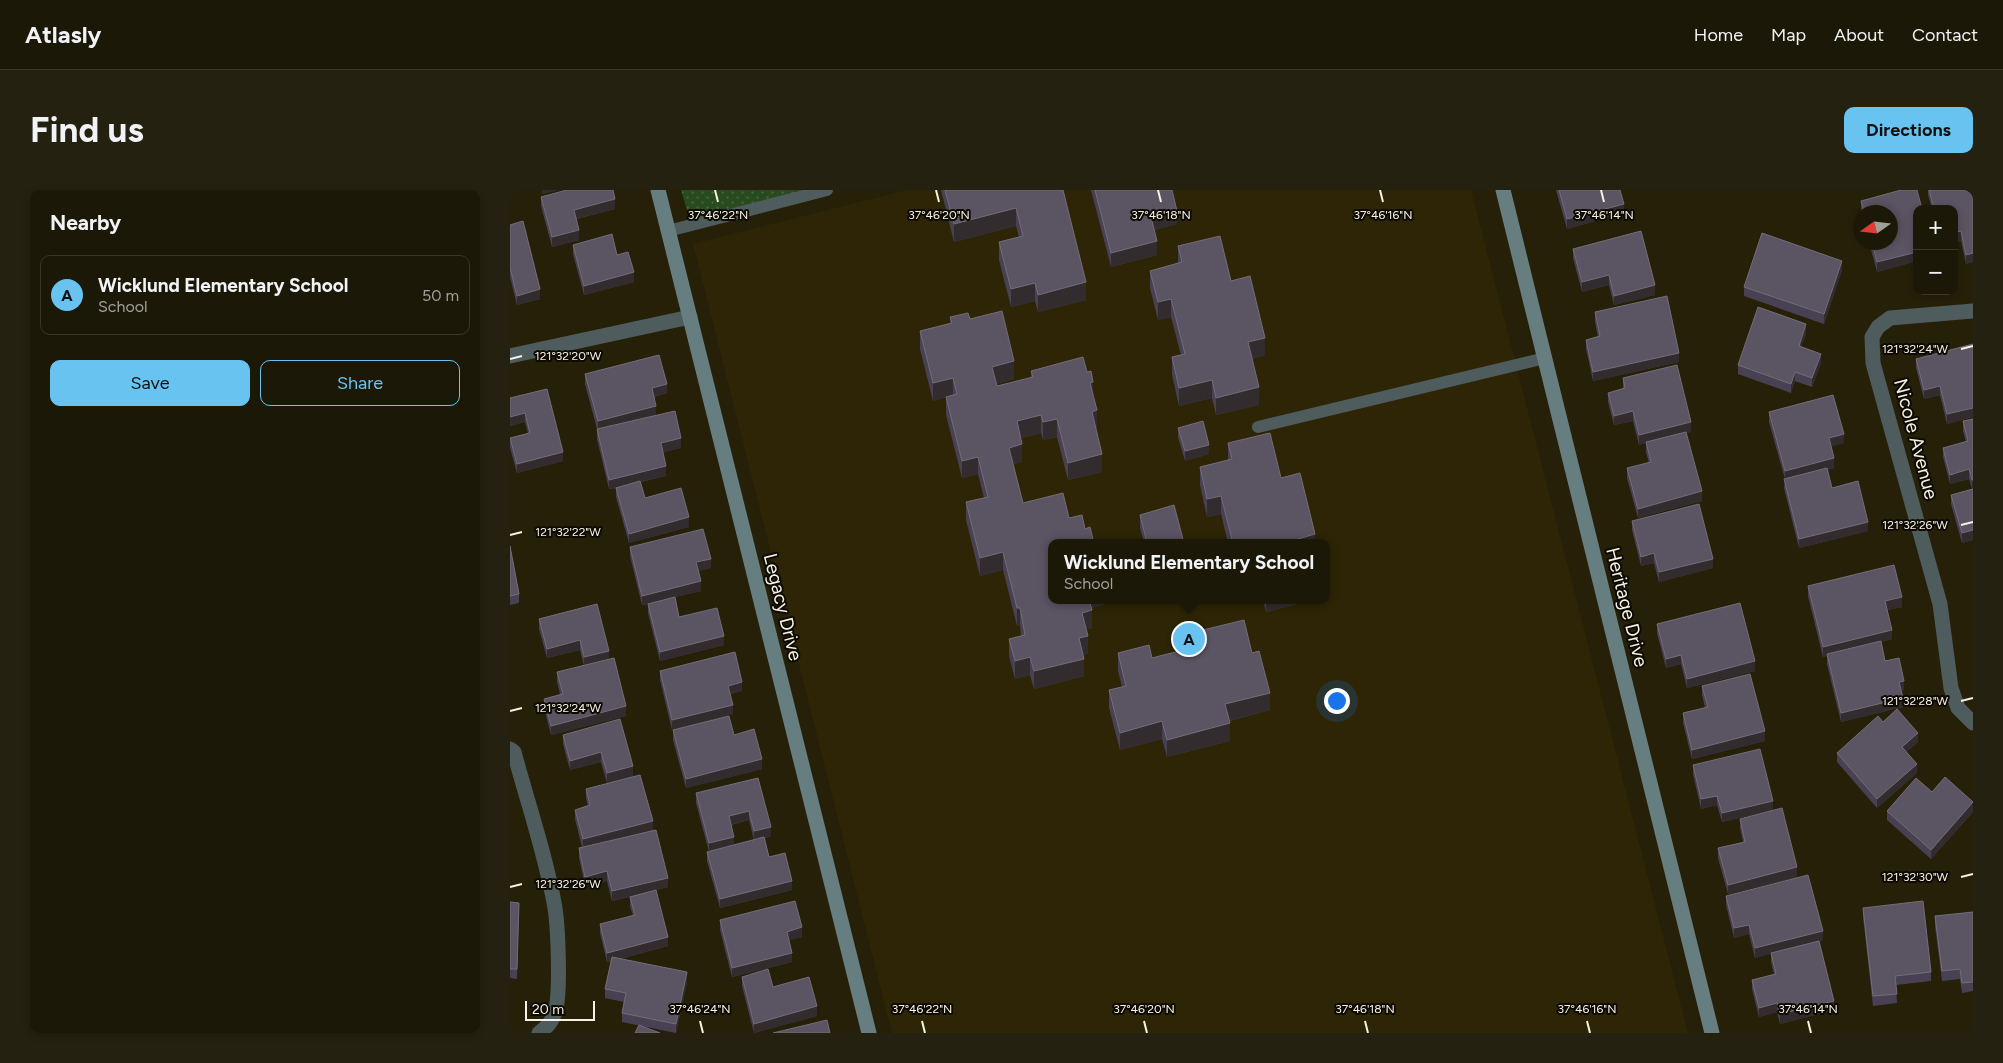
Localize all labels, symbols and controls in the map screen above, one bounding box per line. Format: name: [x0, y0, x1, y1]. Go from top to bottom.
text: Atlasly: [25, 20, 101, 49]
text: Home: [1694, 24, 1743, 46]
text: Map: [1771, 24, 1806, 46]
text: About: [1834, 24, 1884, 46]
text: Contact: [1912, 24, 1978, 46]
button: Directions: [1844, 107, 1973, 153]
text: Find us: [30, 109, 144, 151]
north arrow: [1853, 205, 1898, 250]
map controls: [1913, 205, 1958, 295]
button: +: [1913, 205, 1958, 250]
text: 37°46'22"N: [688, 208, 748, 222]
text: 37°46'20"N: [908, 208, 970, 222]
text: 37°46'18"N: [1131, 208, 1191, 222]
text: 37°46'16"N: [1354, 208, 1412, 222]
text: 37°46'14"N: [1574, 208, 1634, 222]
text: Nearby: [50, 210, 121, 235]
button: −: [1913, 250, 1958, 295]
text: Wicklund Elementary School: [98, 274, 348, 297]
text: A: [61, 286, 73, 305]
text: 50 m: [422, 286, 459, 305]
text: School: [98, 297, 148, 316]
text: 121°32'24"W: [1882, 342, 1949, 356]
text: 121°32'20"W: [535, 349, 602, 363]
button: Save: [50, 360, 250, 406]
button: Share: [260, 360, 460, 406]
street label: Nicole Avenue: [1889, 376, 1943, 502]
text: 121°32'26"W: [1882, 518, 1948, 532]
text: 121°32'22"W: [535, 525, 601, 539]
popup: [1048, 539, 1330, 604]
street label: Heritage Drive: [1601, 545, 1653, 669]
street label: Legacy Drive: [759, 551, 807, 663]
text: Wicklund Elementary School: [1064, 551, 1314, 574]
text: School: [1064, 574, 1113, 593]
pin: A: [1173, 620, 1205, 658]
your location: [1324, 688, 1350, 714]
text: 121°32'28"W: [1882, 694, 1949, 708]
text: 121°32'24"W: [535, 701, 602, 715]
text: 121°32'30"W: [1882, 870, 1949, 884]
text: 121°32'26"W: [535, 877, 601, 891]
scale bar: [525, 998, 595, 1021]
text: 20 m: [532, 1001, 564, 1018]
text: 37°46'24"N: [669, 1002, 731, 1016]
text: 37°46'22"N: [892, 1002, 952, 1016]
text: 37°46'20"N: [1113, 1002, 1175, 1016]
text: 37°46'18"N: [1335, 1002, 1395, 1016]
text: 37°46'16"N: [1558, 1002, 1616, 1016]
text: 37°46'14"N: [1778, 1002, 1838, 1016]

